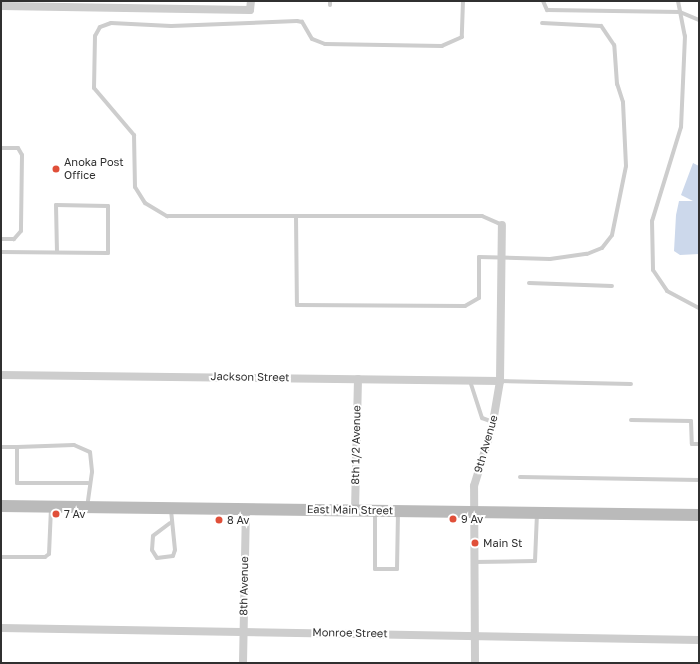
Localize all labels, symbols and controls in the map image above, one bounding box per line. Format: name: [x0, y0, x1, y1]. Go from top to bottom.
place label: Anoka Post Office: [64, 156, 124, 182]
marker: Anoka Post Office: [51, 164, 61, 174]
street label: Jackson Street: [210, 370, 290, 384]
street label: 8th 1/2 Avenue: [349, 405, 363, 485]
street label: 9th Avenue: [471, 414, 501, 474]
street label: East Main Street: [307, 503, 393, 517]
place label: 7 Av: [64, 507, 85, 521]
marker: 7 Av: [51, 509, 61, 519]
place label: 9 Av: [461, 512, 483, 526]
place label: 8 Av: [227, 513, 249, 527]
marker: 9 Av: [448, 514, 458, 524]
marker: 8 Av: [214, 515, 224, 525]
place label: Main St: [483, 536, 522, 550]
marker: Main St: [470, 538, 480, 548]
street label: 8th Avenue: [237, 556, 251, 616]
street label: Monroe Street: [312, 626, 388, 640]

